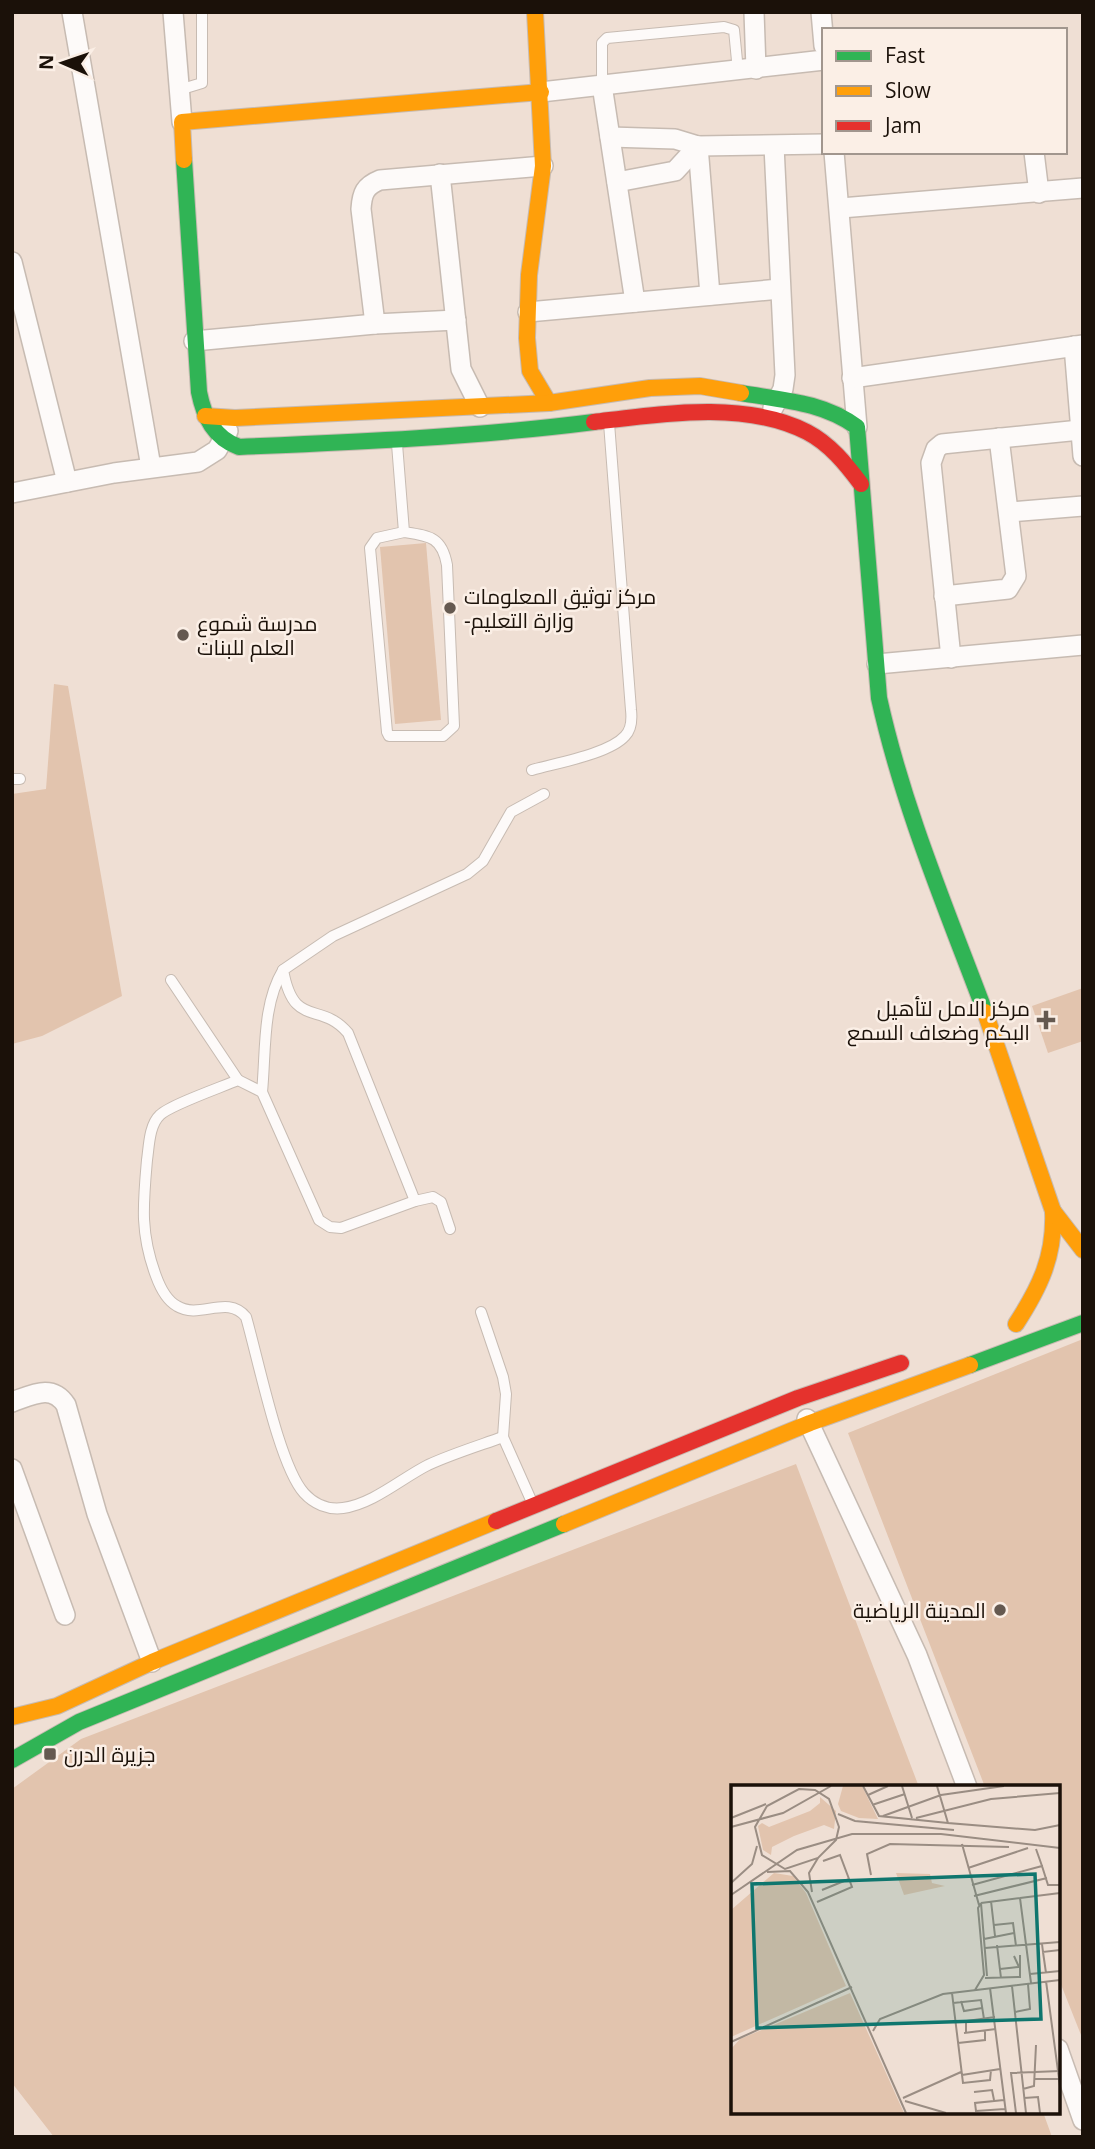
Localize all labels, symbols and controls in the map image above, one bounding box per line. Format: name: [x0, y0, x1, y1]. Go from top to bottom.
north arrow: [28, 28, 98, 98]
legend: [822, 28, 1067, 154]
text: Fast: [885, 41, 925, 69]
text: N: [33, 54, 59, 71]
text: Slow: [885, 76, 931, 104]
text: Jam: [883, 111, 922, 139]
place label: مركز توثيق المعلومات -وزارة التعليم: [464, 582, 656, 635]
marker: مركز توثيق المعلومات -وزارة التعليم: [442, 600, 458, 616]
place label: مدرسة شموع العلم للبنات: [197, 609, 317, 662]
marker: مدرسة شموع العلم للبنات: [175, 627, 191, 643]
place label: مركز الامل لتأهيل البكم وضعاف السمع: [847, 994, 1030, 1047]
marker: مركز الامل لتأهيل البكم وضعاف السمع: [1036, 1010, 1056, 1030]
place label: المدينة الرياضية: [853, 1596, 986, 1624]
marker: المدينة الرياضية: [992, 1602, 1008, 1618]
place label: جزيرة الدرن: [64, 1740, 155, 1768]
marker: جزيرة الدرن: [42, 1746, 58, 1762]
inset map: [731, 1785, 1060, 2114]

